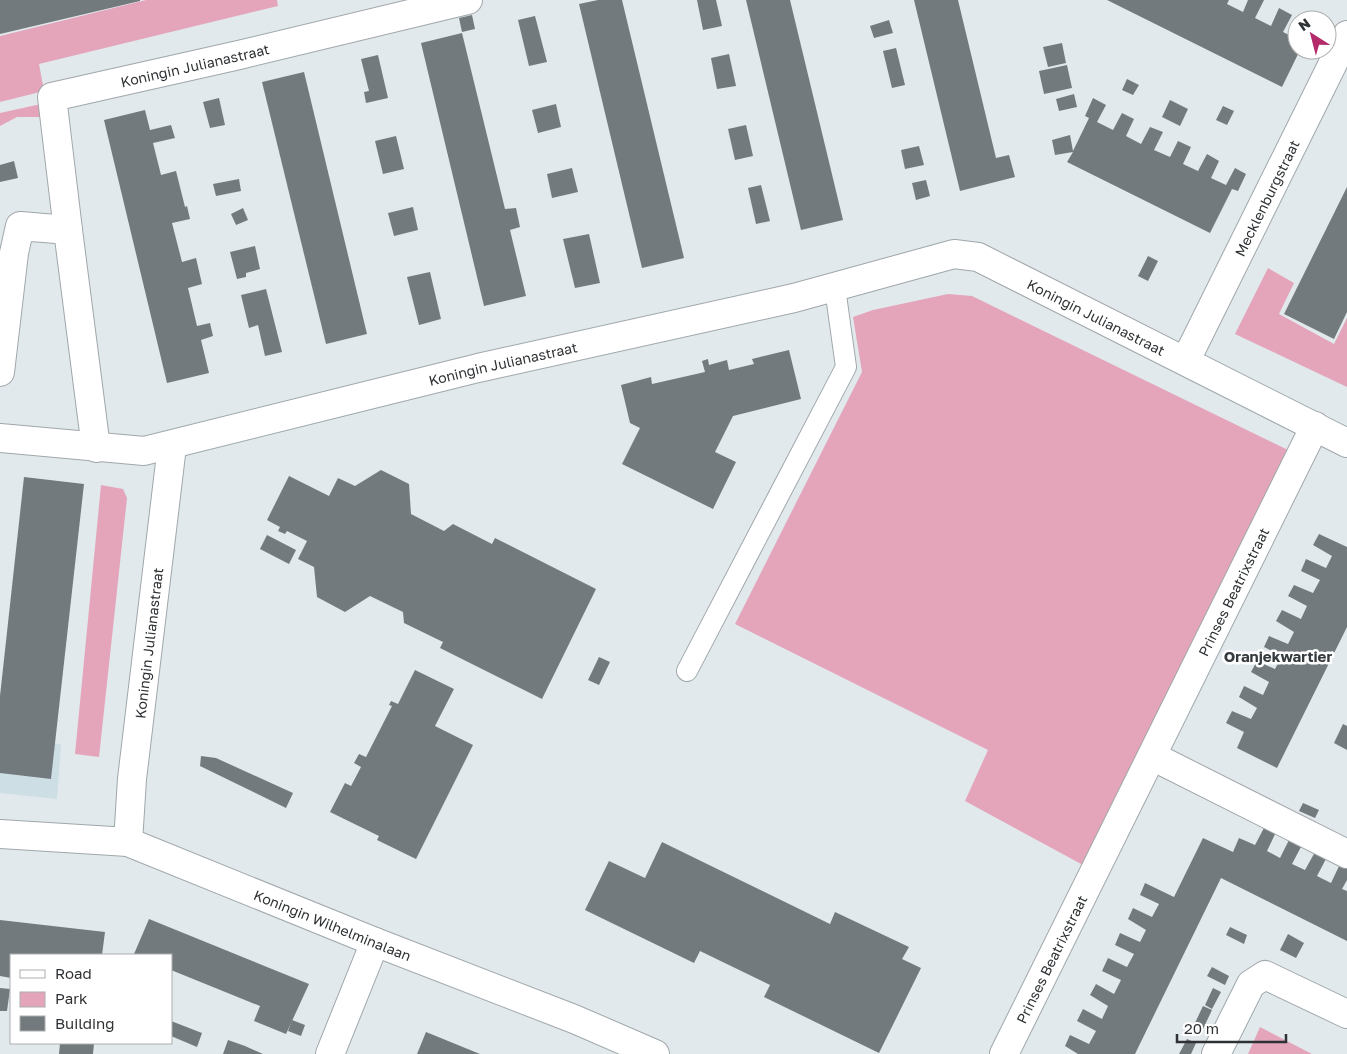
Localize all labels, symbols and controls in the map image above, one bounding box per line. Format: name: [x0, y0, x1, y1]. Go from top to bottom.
north arrow: [1287, 10, 1337, 60]
text: N: [1295, 14, 1313, 34]
street label: Koningin Julianastraat: [119, 40, 271, 90]
street label: Mecklenburgstraat: [1230, 137, 1302, 259]
street label: Koningin Julianastraat: [1025, 275, 1168, 358]
street label: Koningin Julianastraat: [427, 338, 579, 388]
street label: Prinses Beatrixstraat: [1194, 525, 1272, 659]
street label: Koningin Julianastraat: [131, 567, 166, 720]
district label: Oranjekwartier: [1224, 647, 1332, 665]
street label: Koningin Wilhelminalaan: [252, 885, 414, 964]
street label: Prinses Beatrixstraat: [1012, 892, 1090, 1026]
legend: [10, 954, 172, 1044]
text: Road: [55, 964, 92, 982]
text: Park: [55, 989, 88, 1007]
scale bar: [1177, 1012, 1286, 1044]
text: Building: [55, 1014, 115, 1032]
text: 20 m: [1184, 1019, 1219, 1037]

